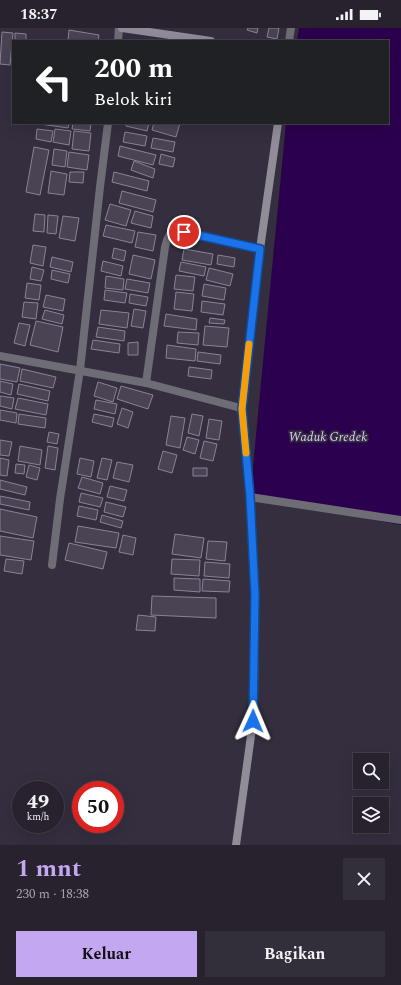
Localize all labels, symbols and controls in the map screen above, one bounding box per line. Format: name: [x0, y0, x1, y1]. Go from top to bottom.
text: 18:37: [20, 3, 58, 26]
text: 200 m: [94, 47, 173, 90]
icon: left: [28, 56, 80, 108]
text: Belok kiri: [94, 86, 172, 113]
pin: [167, 215, 201, 249]
icon: arrive: [173, 221, 195, 243]
water label: Waduk Gredek: [289, 427, 367, 447]
position arrow: [232, 700, 274, 742]
map controls: [353, 753, 389, 833]
button: search: [353, 753, 389, 789]
speed limit sign: 50: [72, 781, 124, 833]
text: 49: [27, 787, 49, 817]
button: layers: [353, 797, 389, 833]
text: km/h: [27, 809, 49, 825]
text: 1 mnt: [16, 851, 81, 887]
button: close: [343, 858, 385, 900]
text: 230 m · 18:38: [16, 884, 89, 904]
button: Keluar: [16, 931, 197, 977]
button: Bagikan: [205, 931, 385, 977]

